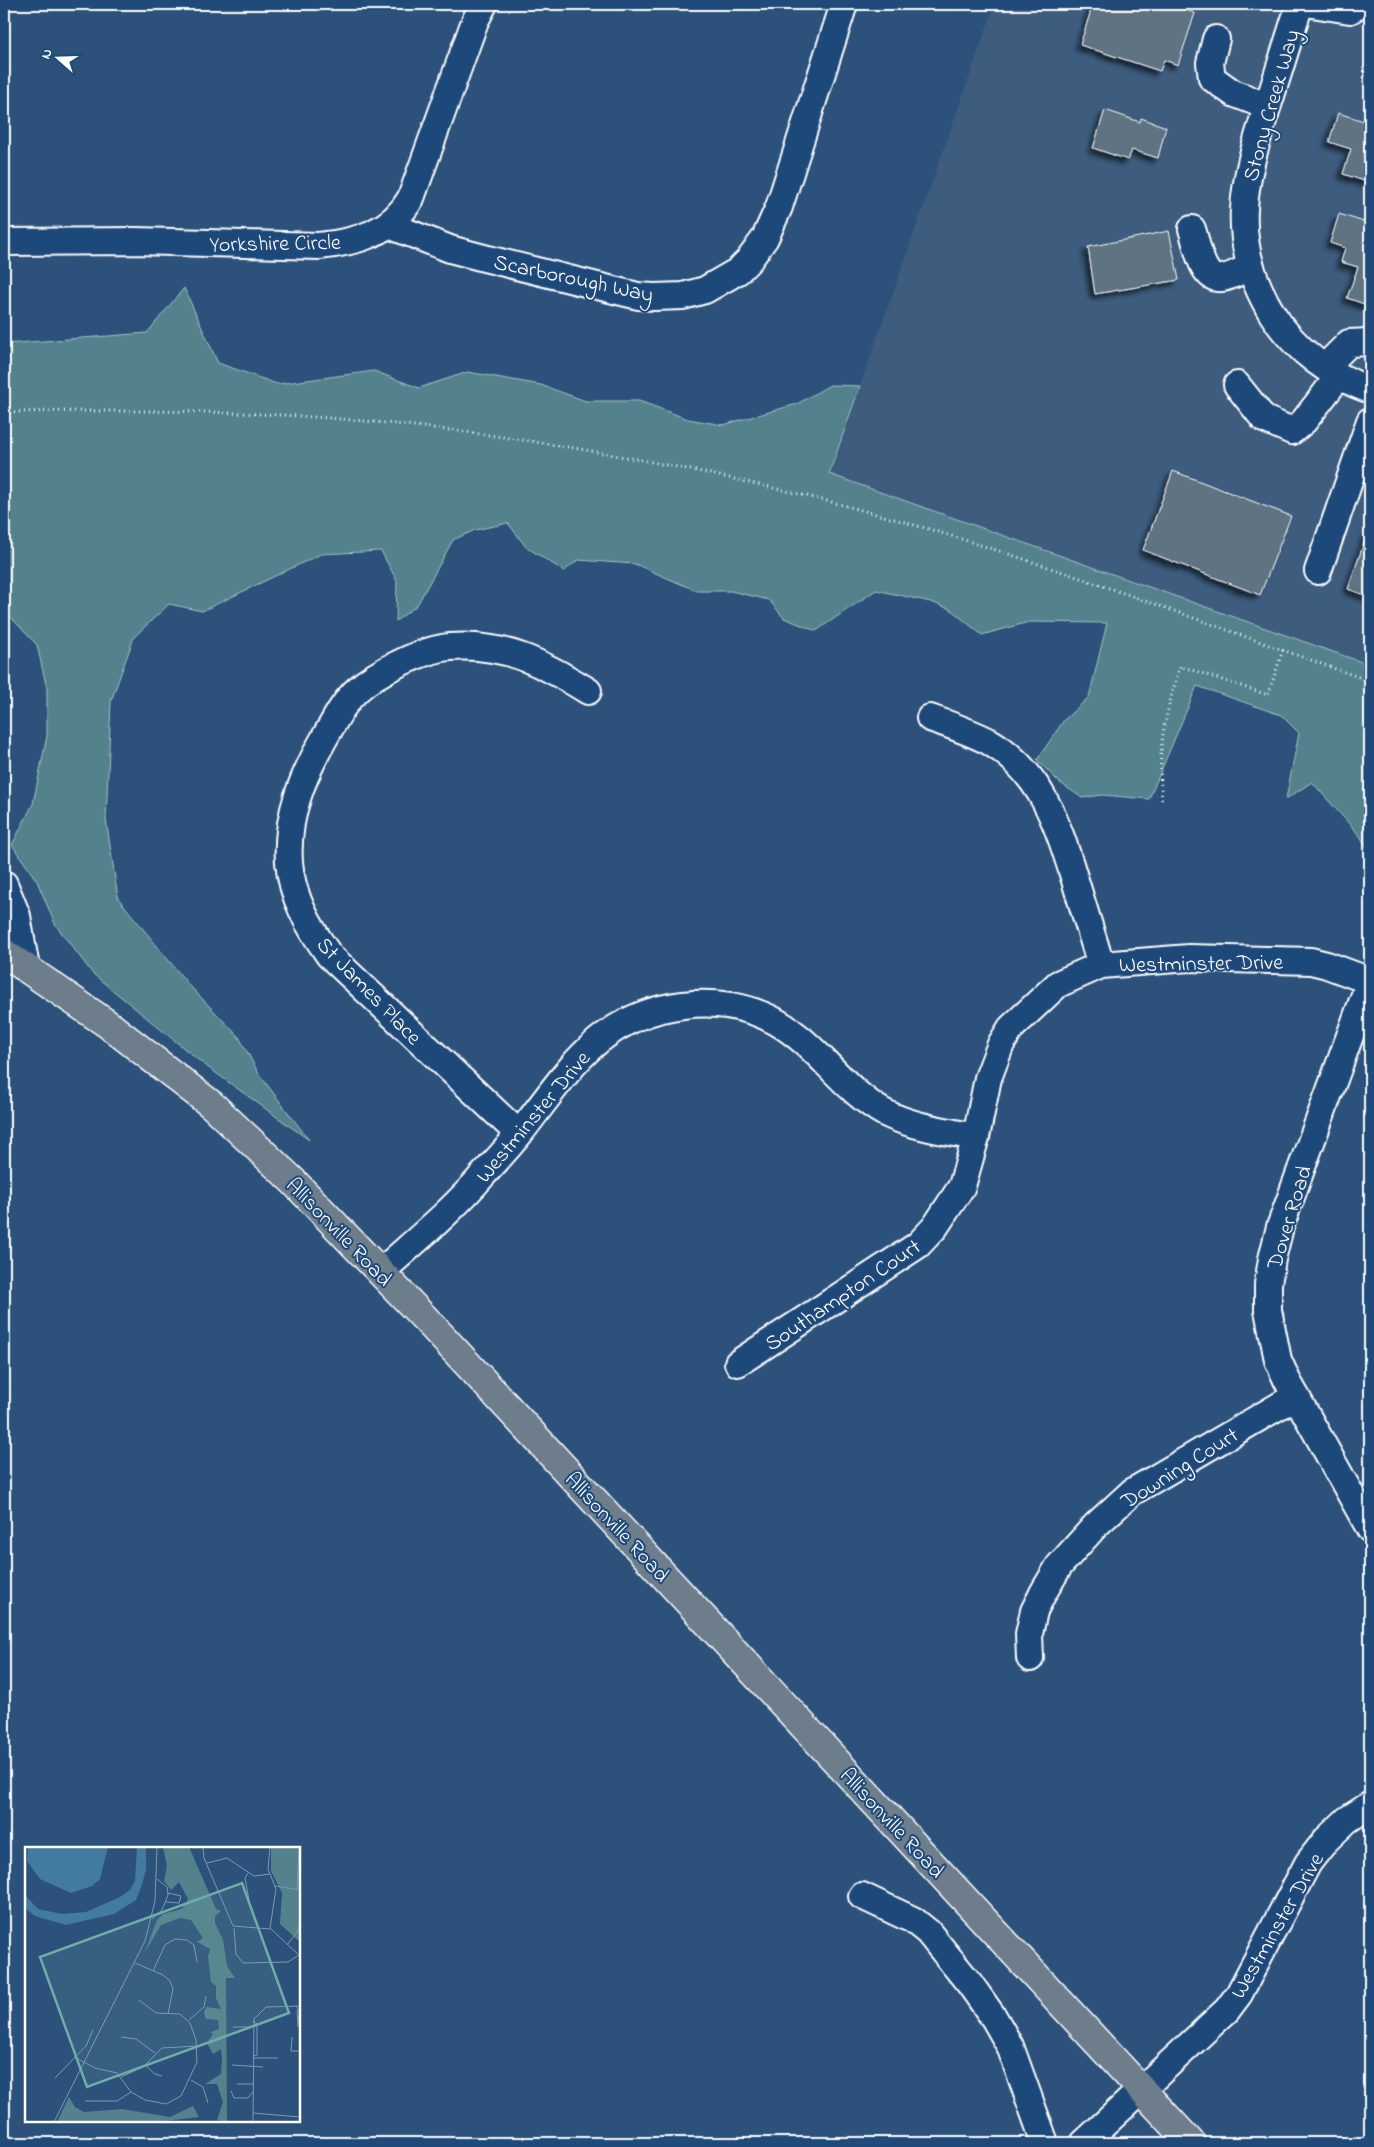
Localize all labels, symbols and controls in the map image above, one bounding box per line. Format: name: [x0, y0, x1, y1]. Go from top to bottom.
street label: Stony Creek Way: [1236, 26, 1311, 186]
north arrow: [32, 32, 82, 82]
text: N: [36, 46, 59, 62]
street label: Yorkshire Circle: [209, 228, 341, 262]
street label: Scarborough Way: [490, 247, 656, 313]
street label: St James Place: [308, 931, 428, 1054]
street label: Westminster Drive: [1119, 948, 1284, 982]
street label: Westminster Drive: [469, 1045, 599, 1191]
street label: Dover Road: [1260, 1162, 1322, 1275]
street label: Allisonville Road: [277, 1171, 398, 1295]
street label: Southampton Court: [759, 1232, 929, 1361]
street label: Downing Court: [1115, 1420, 1247, 1520]
street label: Allisonville Road: [556, 1465, 676, 1591]
street label: Allisonville Road: [831, 1761, 951, 1887]
inset map: [25, 1847, 300, 2122]
street label: Westminster Drive: [1224, 1847, 1334, 2006]

